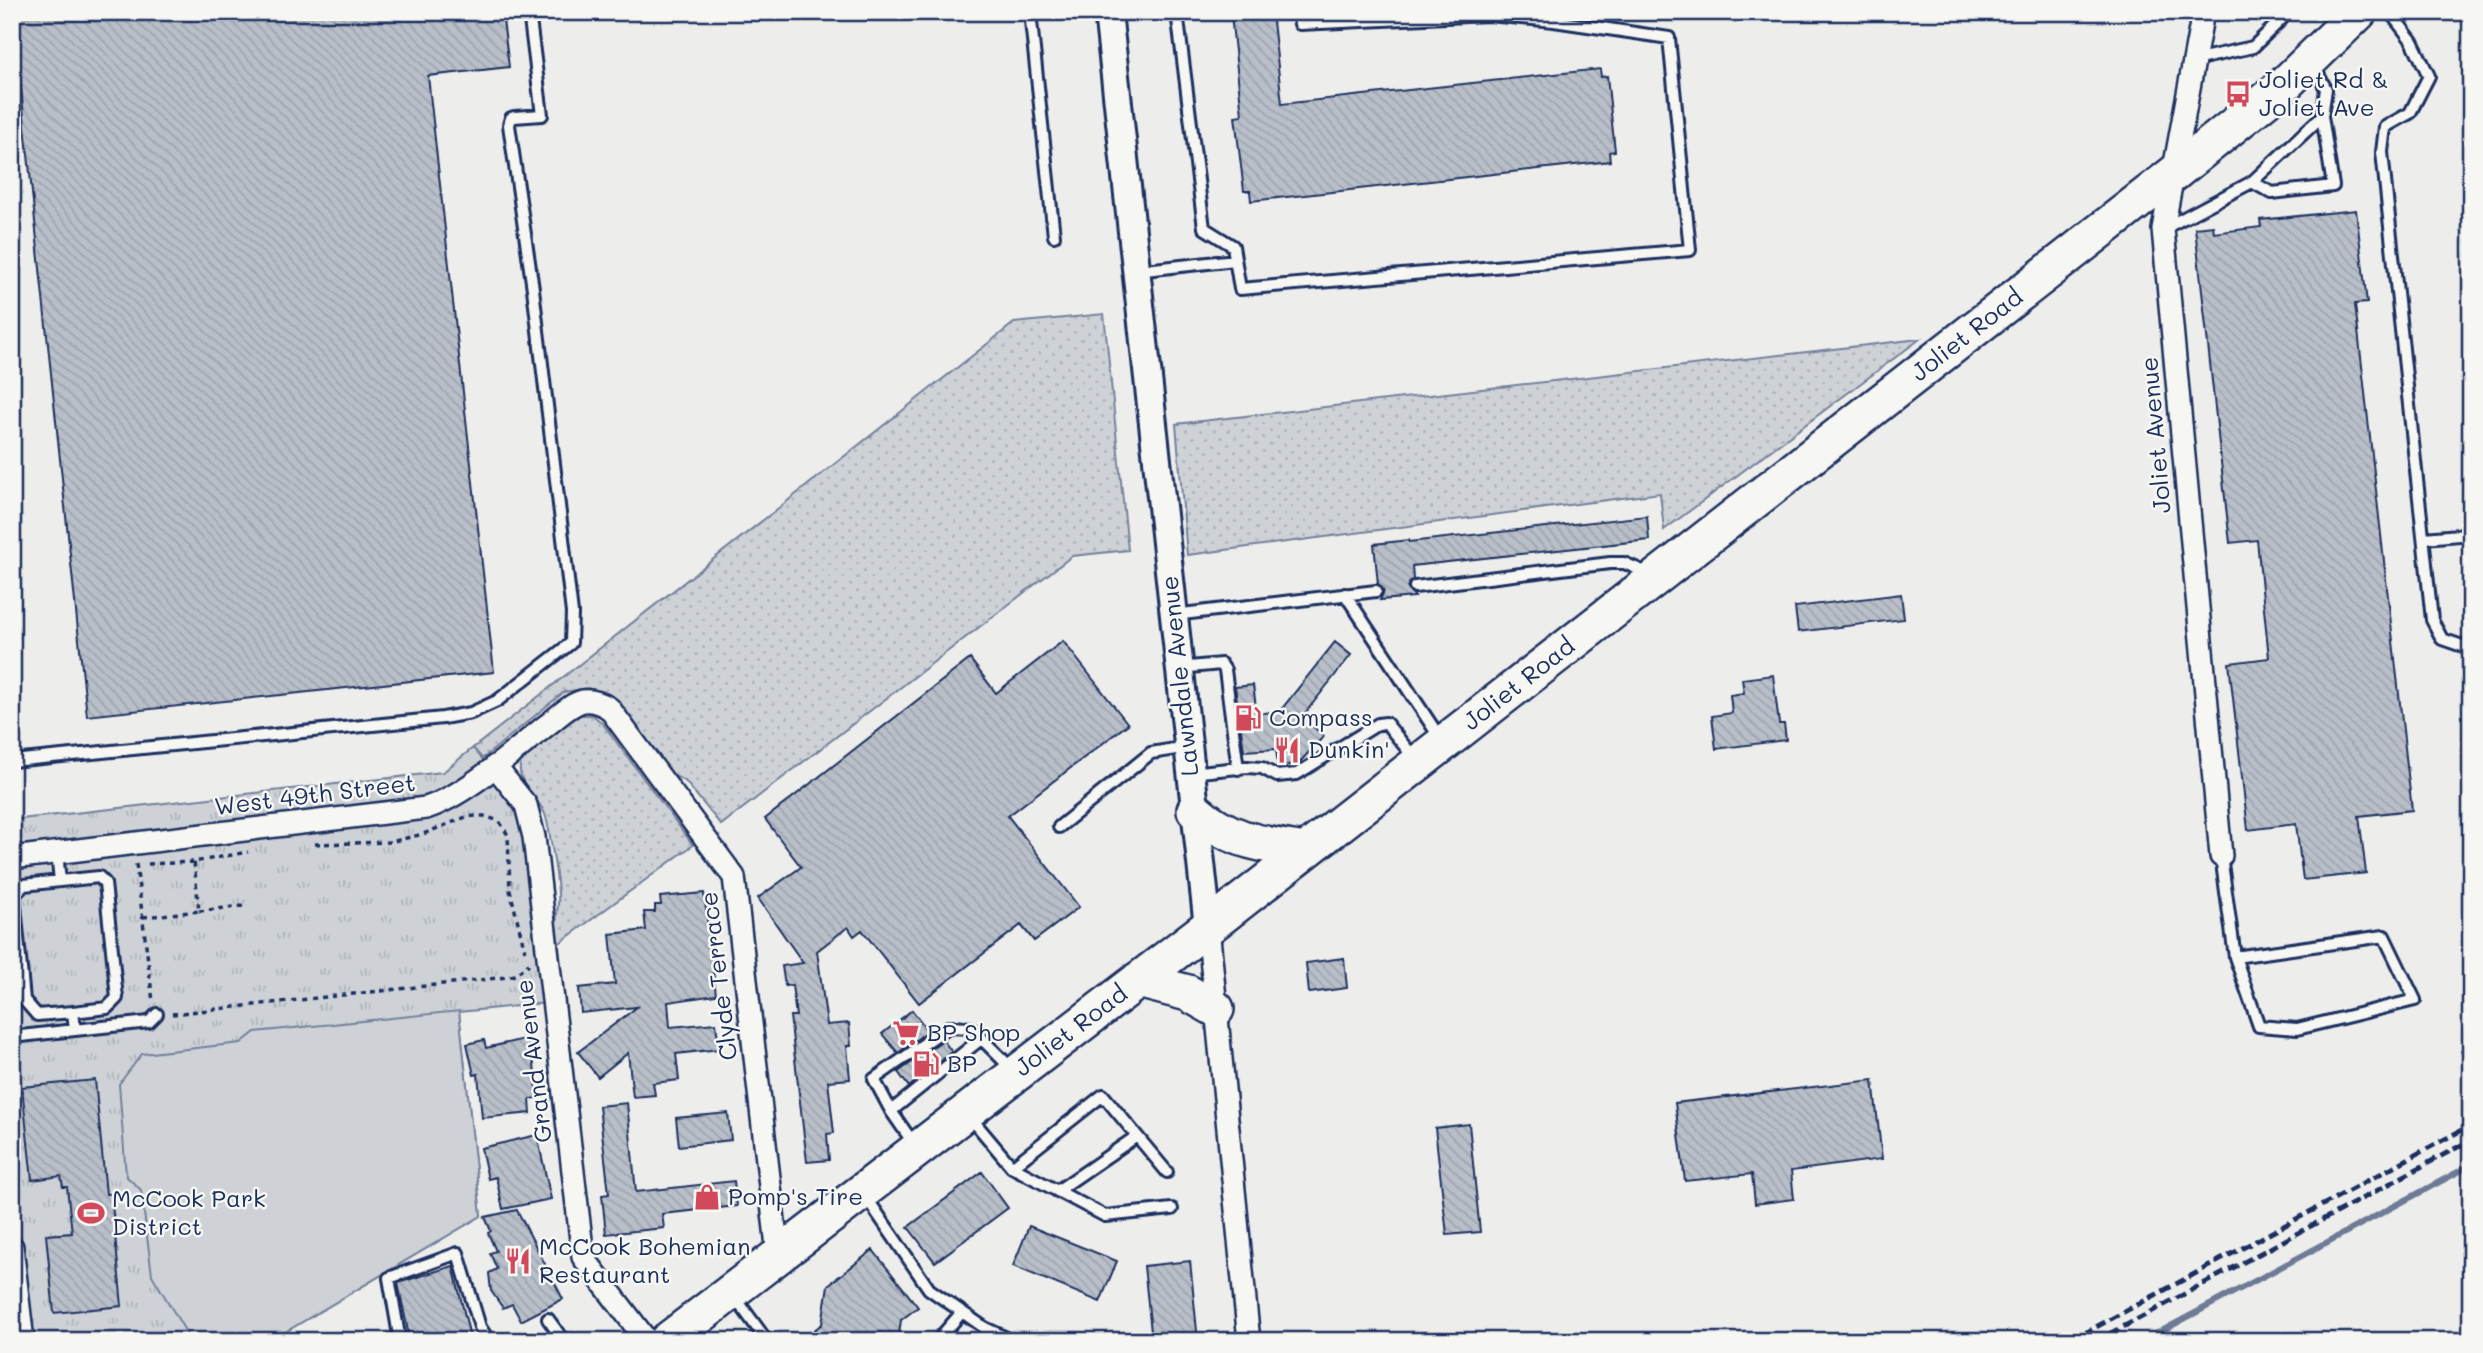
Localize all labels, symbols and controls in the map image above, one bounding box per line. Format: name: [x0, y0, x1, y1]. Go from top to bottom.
place label: Joliet Rd & Joliet Ave: [2259, 63, 2388, 122]
bus stop icon: Joliet Rd & Joliet Ave: [2223, 79, 2253, 109]
street label: Joliet Road: [1904, 280, 2028, 387]
street label: Joliet Avenue: [2132, 356, 2177, 515]
street label: Lawndale Avenue: [1153, 574, 1204, 778]
street label: Joliet Road: [1456, 629, 1580, 736]
place label: Compass: [1269, 701, 1373, 732]
fuel station icon: Compass: [1233, 703, 1263, 733]
place label: Dunkin': [1308, 733, 1390, 764]
restaurant icon: Dunkin': [1272, 735, 1302, 765]
street label: West 49th Street: [213, 766, 417, 821]
street label: Clyde Terrace: [692, 890, 743, 1062]
street label: Joliet Road: [1007, 977, 1133, 1082]
street label: Grand Avenue: [507, 978, 558, 1144]
place label: BP Shop: [927, 1016, 1020, 1047]
supermarket icon: BP Shop: [891, 1018, 921, 1048]
place label: BP: [947, 1047, 977, 1078]
fuel station icon: BP: [911, 1049, 941, 1079]
place label: Pomp's Tire: [728, 1180, 863, 1211]
place label: McCook Park District: [112, 1182, 266, 1241]
shop icon: Pomp's Tire: [692, 1182, 722, 1212]
sports icon: McCook Park District: [76, 1198, 106, 1228]
place label: McCook Bohemian Restaurant: [539, 1230, 751, 1289]
restaurant icon: McCook Bohemian Restaurant: [503, 1246, 533, 1276]

